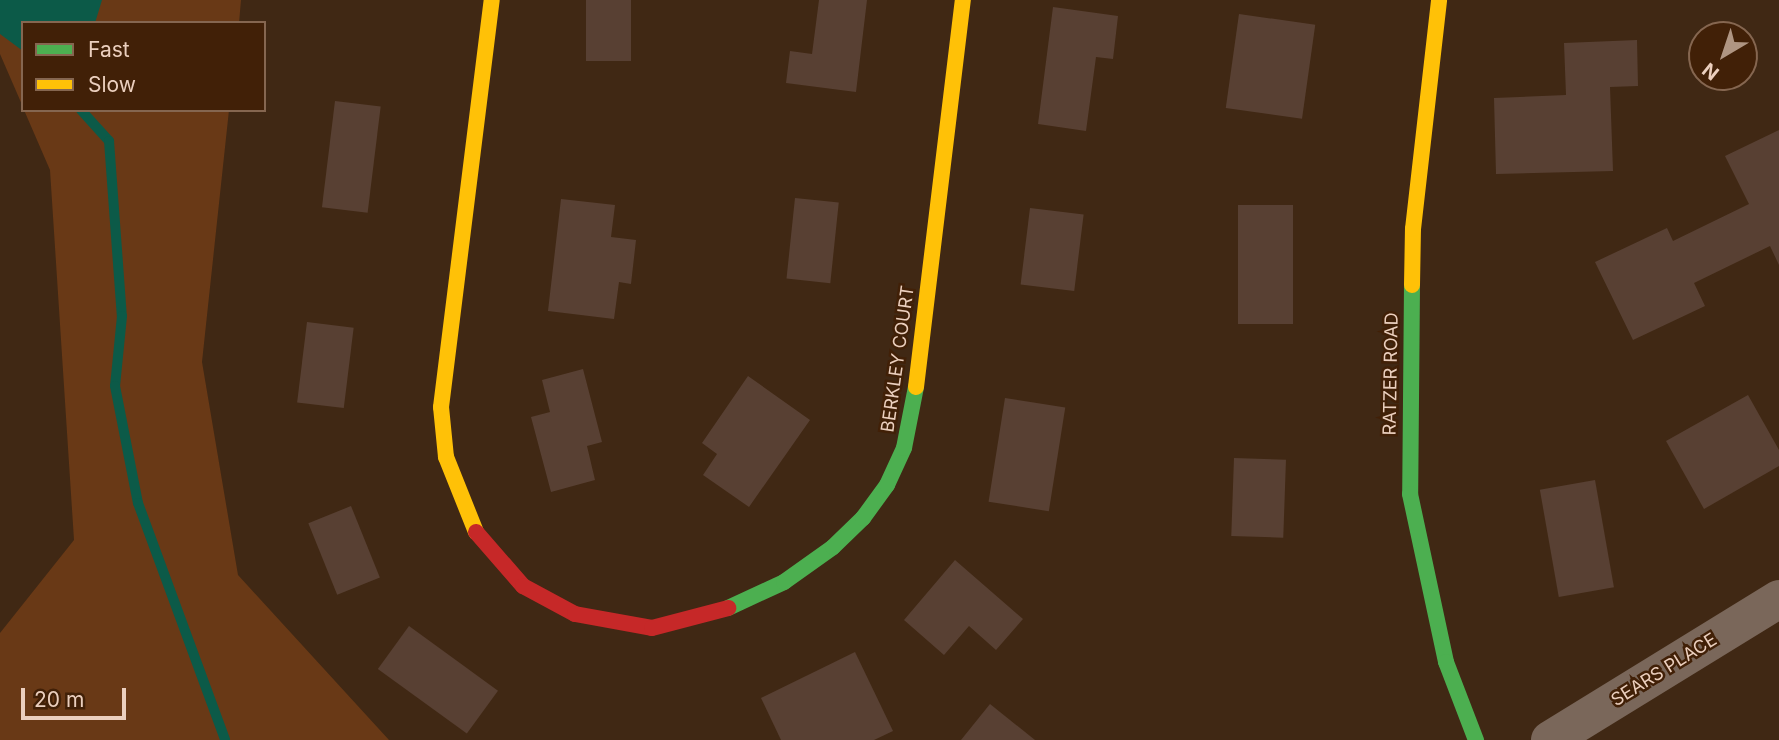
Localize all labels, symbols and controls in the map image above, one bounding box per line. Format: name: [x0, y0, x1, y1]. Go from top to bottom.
legend: [21, 21, 266, 112]
north arrow: [1688, 21, 1758, 91]
text: Fast: [88, 37, 130, 62]
text: N: [1698, 58, 1724, 85]
text: Slow: [88, 72, 136, 97]
street label: BERKLEY COURT: [877, 284, 919, 434]
street label: RATZER ROAD: [1379, 312, 1403, 436]
street label: SEARS PLACE: [1607, 629, 1721, 711]
scale bar: [24, 674, 130, 718]
text: 20 m: [34, 687, 84, 712]

